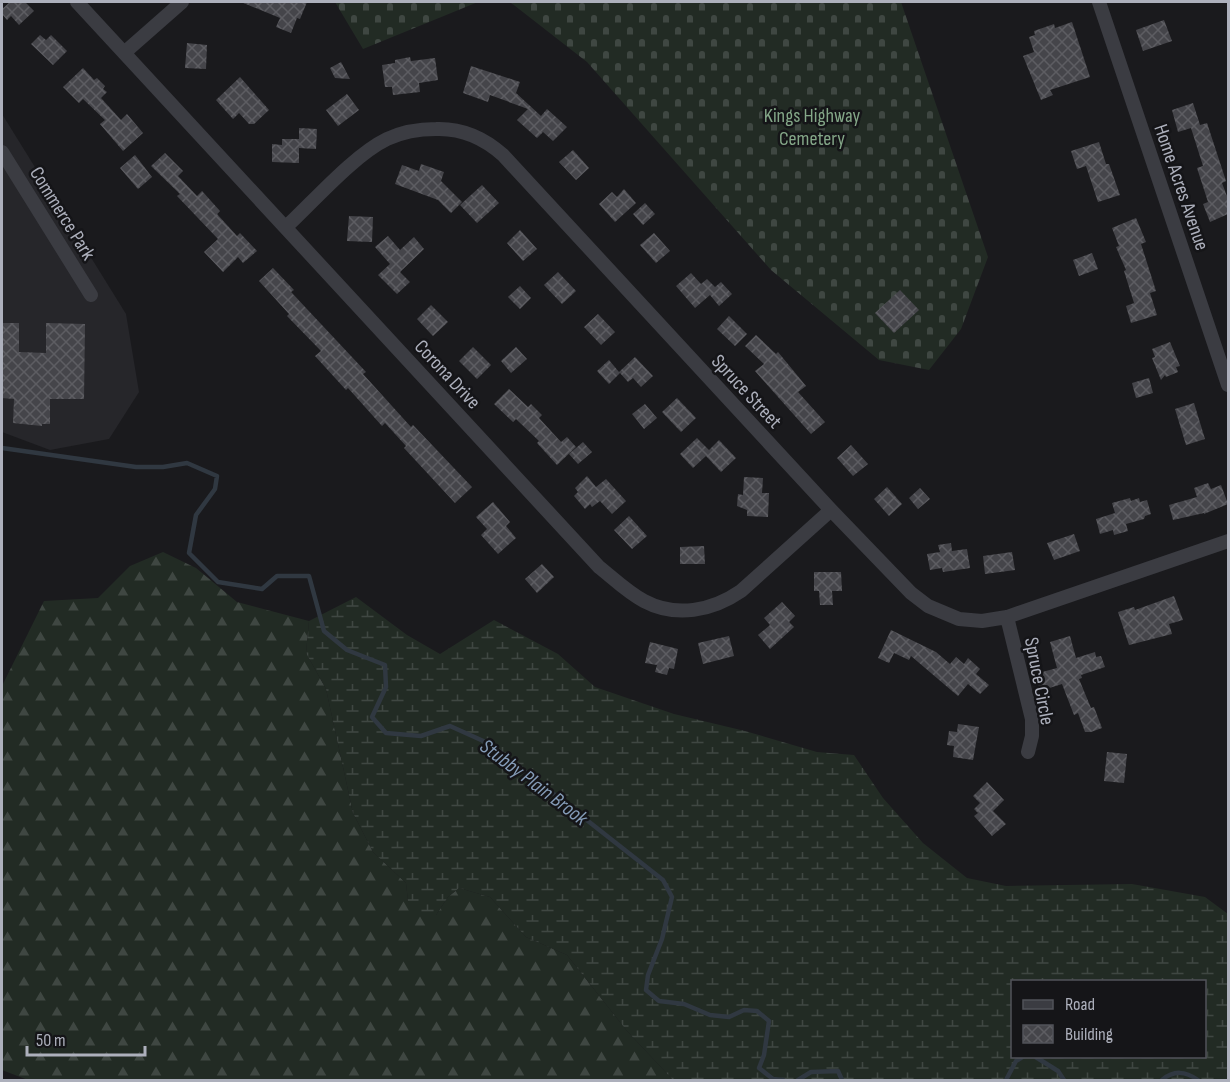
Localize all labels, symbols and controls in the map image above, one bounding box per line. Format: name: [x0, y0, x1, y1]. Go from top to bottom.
park label: Kings Highway Cemetery: [764, 104, 860, 151]
street label: Home Acres Avenue: [1148, 121, 1214, 254]
street label: Commerce Park: [24, 162, 100, 265]
street label: Corona Drive: [409, 335, 485, 414]
street label: Spruce Street: [706, 350, 787, 434]
street label: Spruce Circle: [1019, 635, 1059, 727]
water label: Stubby Plain Brook: [475, 734, 593, 832]
legend: [1011, 980, 1206, 1058]
text: Road: [1065, 994, 1095, 1015]
scale bar: [27, 1019, 146, 1057]
text: Building: [1065, 1024, 1113, 1045]
text: 50 m: [36, 1030, 66, 1051]

